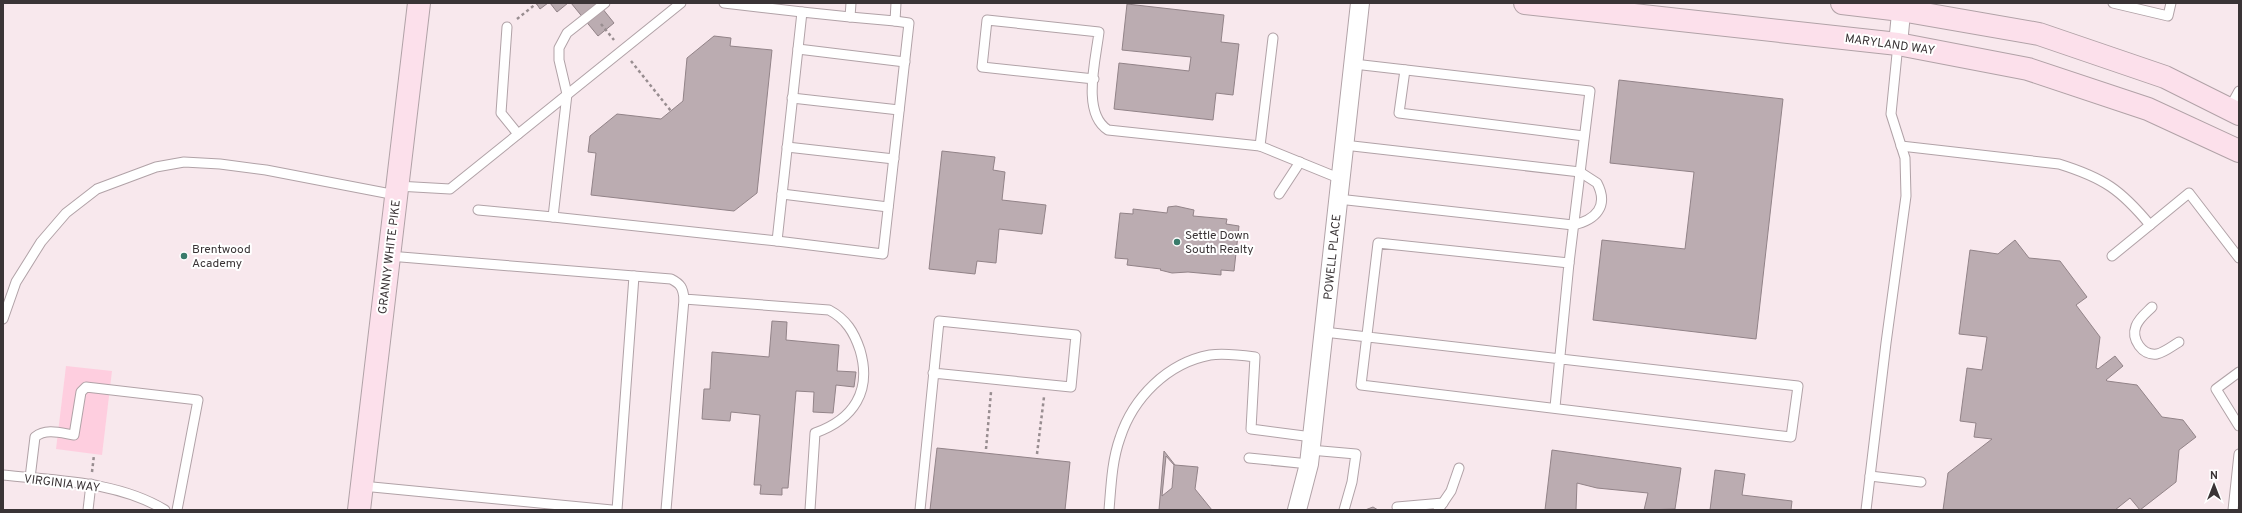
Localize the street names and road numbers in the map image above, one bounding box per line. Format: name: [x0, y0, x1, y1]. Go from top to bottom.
street label: MARYLAND WAY: [1844, 31, 1936, 59]
street label: GRANNY WHITE PIKE: [375, 199, 405, 315]
street label: POWELL PLACE: [1321, 214, 1345, 301]
street label: VIRGINIA WAY: [23, 471, 101, 497]

